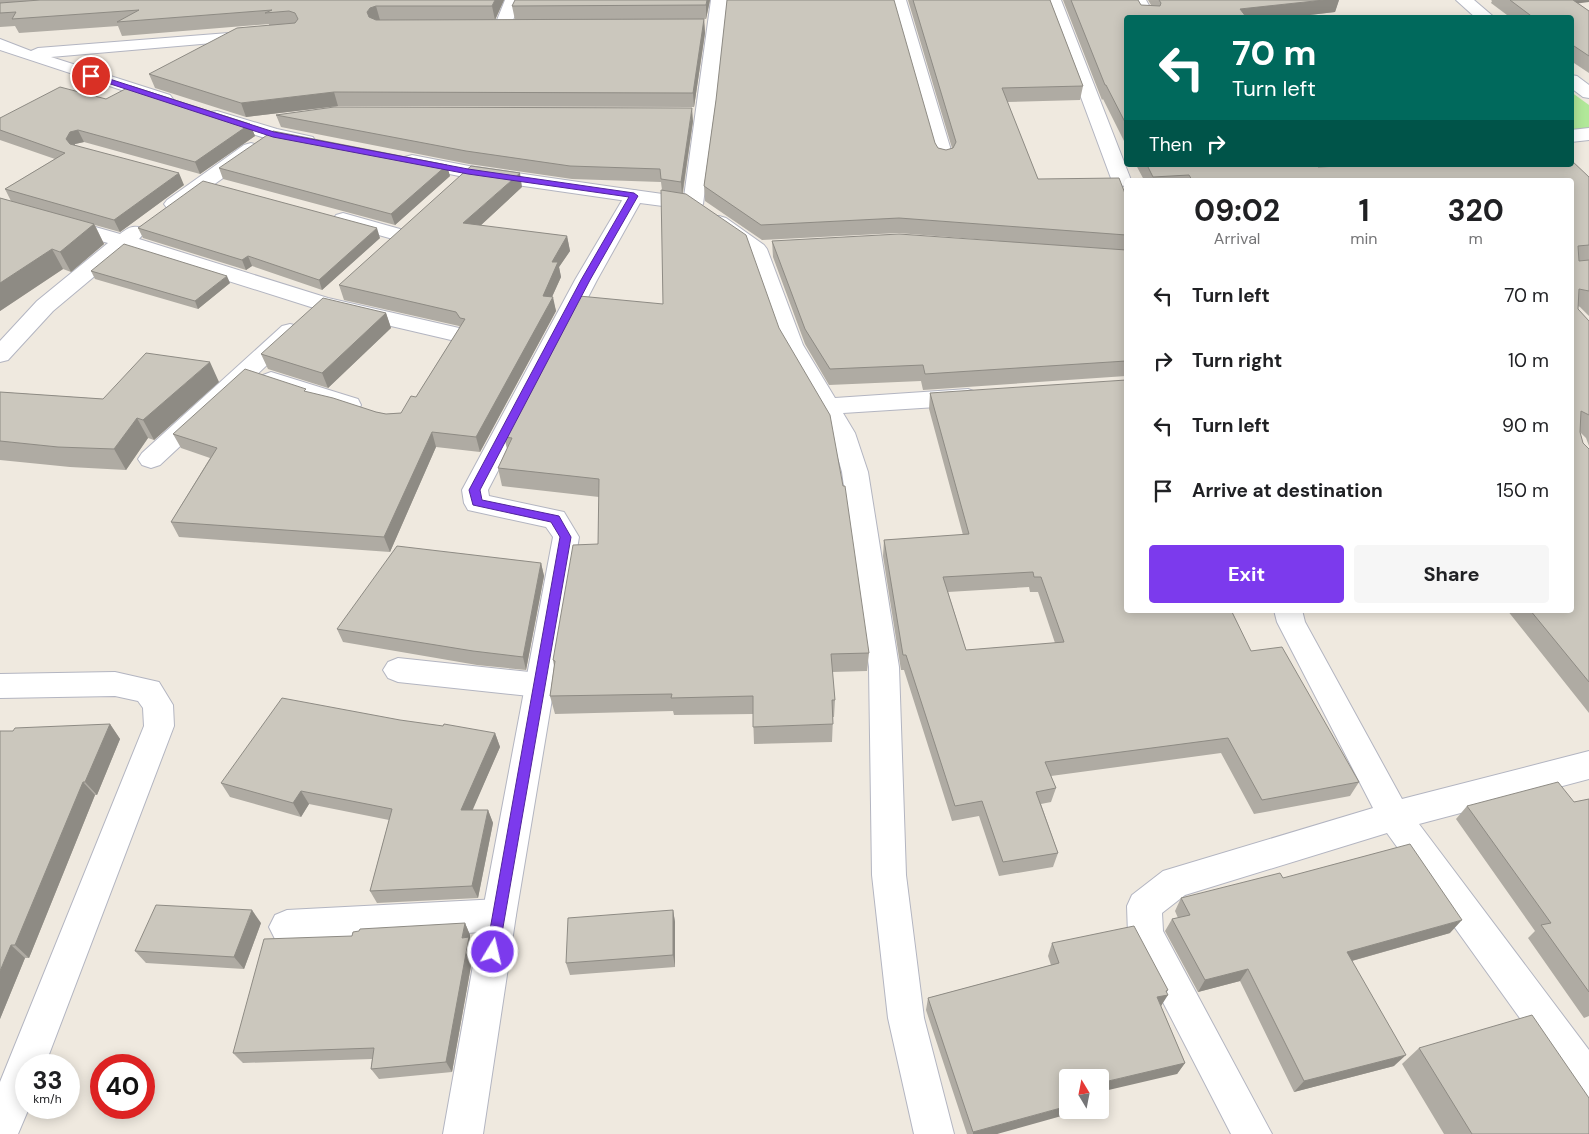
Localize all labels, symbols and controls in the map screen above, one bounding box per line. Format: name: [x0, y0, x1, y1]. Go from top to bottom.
text: 70 m: [1232, 30, 1316, 76]
icon: left: [1149, 35, 1214, 100]
pin: [70, 55, 112, 97]
icon: arrive: [77, 62, 105, 90]
text: Turn left: [1232, 74, 1316, 103]
icon: right: [1202, 130, 1230, 158]
text: Then: [1149, 132, 1192, 157]
text: 09:02: [1194, 191, 1280, 230]
text: 1: [1358, 191, 1369, 230]
text: 320: [1448, 191, 1504, 230]
text: Arrival: [1214, 228, 1260, 249]
text: min: [1350, 228, 1377, 249]
text: m: [1469, 228, 1483, 249]
icon: left: [1149, 282, 1177, 310]
text: Turn left: [1192, 283, 1270, 308]
text: 70 m: [1504, 283, 1549, 308]
icon: right: [1149, 347, 1177, 375]
text: Turn right: [1192, 348, 1282, 373]
text: 10 m: [1508, 348, 1549, 373]
icon: left: [1149, 412, 1177, 440]
text: Turn left: [1192, 413, 1270, 438]
text: 90 m: [1502, 413, 1549, 438]
icon: arrive: [1149, 477, 1177, 505]
text: Arrive at destination: [1192, 478, 1383, 503]
text: 150 m: [1497, 478, 1549, 503]
button: Exit: [1149, 545, 1344, 603]
button: Share: [1354, 545, 1549, 603]
position arrow: [466, 925, 518, 977]
speed limit sign: 40: [90, 1054, 155, 1119]
text: 33: [32, 1064, 63, 1097]
north arrow: [1059, 1069, 1109, 1119]
map controls: [1059, 1069, 1109, 1119]
text: km/h: [33, 1091, 62, 1107]

